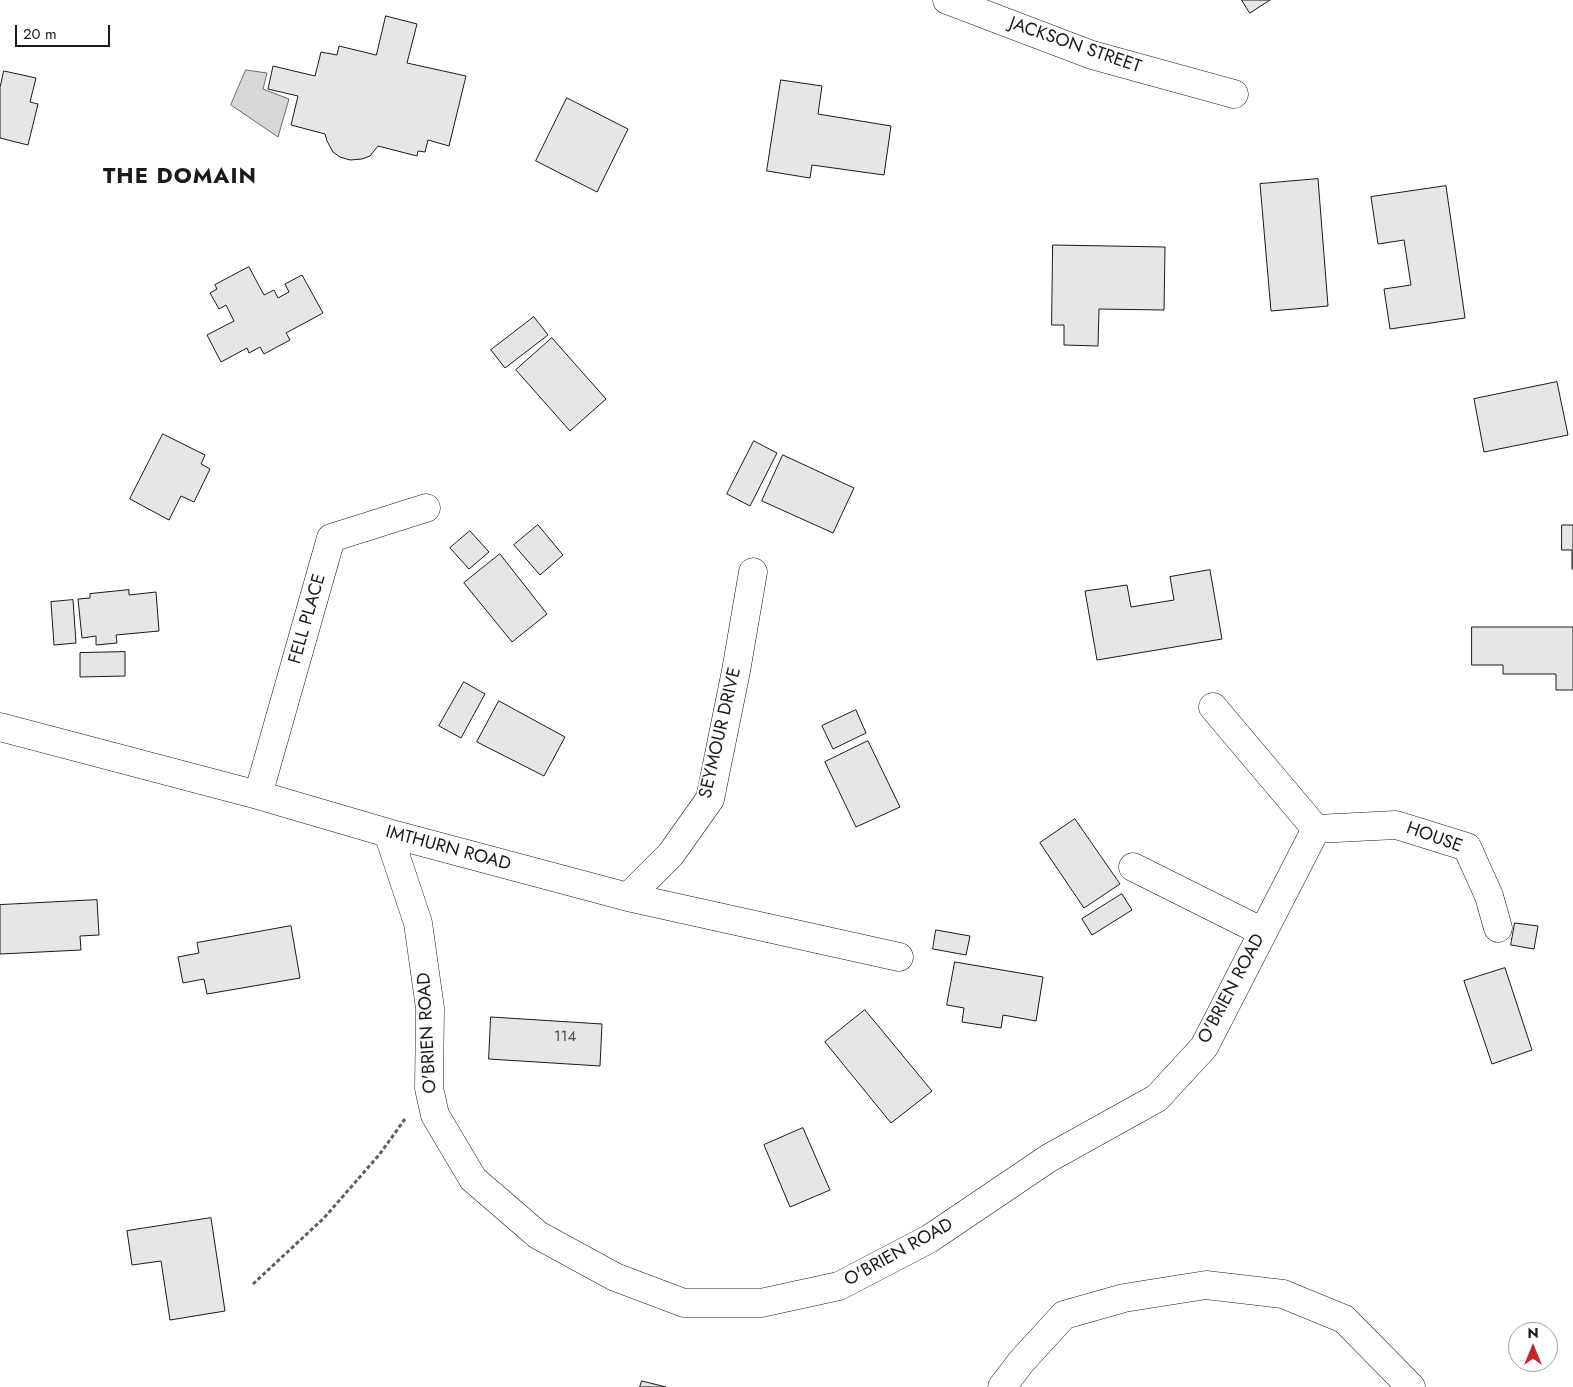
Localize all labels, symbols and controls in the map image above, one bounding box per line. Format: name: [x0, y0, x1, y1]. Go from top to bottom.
street label: JACKSON STREET: [1006, 13, 1144, 79]
scale bar: [18, 15, 112, 47]
text: 20 m: [23, 23, 57, 45]
district label: THE DOMAIN: [102, 165, 258, 191]
street label: FELL PLACE: [285, 572, 331, 666]
street label: SEYMOUR DRIVE: [695, 665, 747, 801]
street label: HOUSE: [1403, 818, 1465, 858]
street label: IMTHURN ROAD: [383, 822, 513, 876]
street label: O'BRIEN ROAD: [1194, 931, 1270, 1047]
street label: O'BRIEN ROAD: [414, 972, 442, 1094]
house number: 114: [554, 1028, 576, 1046]
street label: O'BRIEN ROAD: [841, 1214, 957, 1292]
north arrow: [1508, 1322, 1558, 1372]
text: N: [1527, 1323, 1539, 1343]

